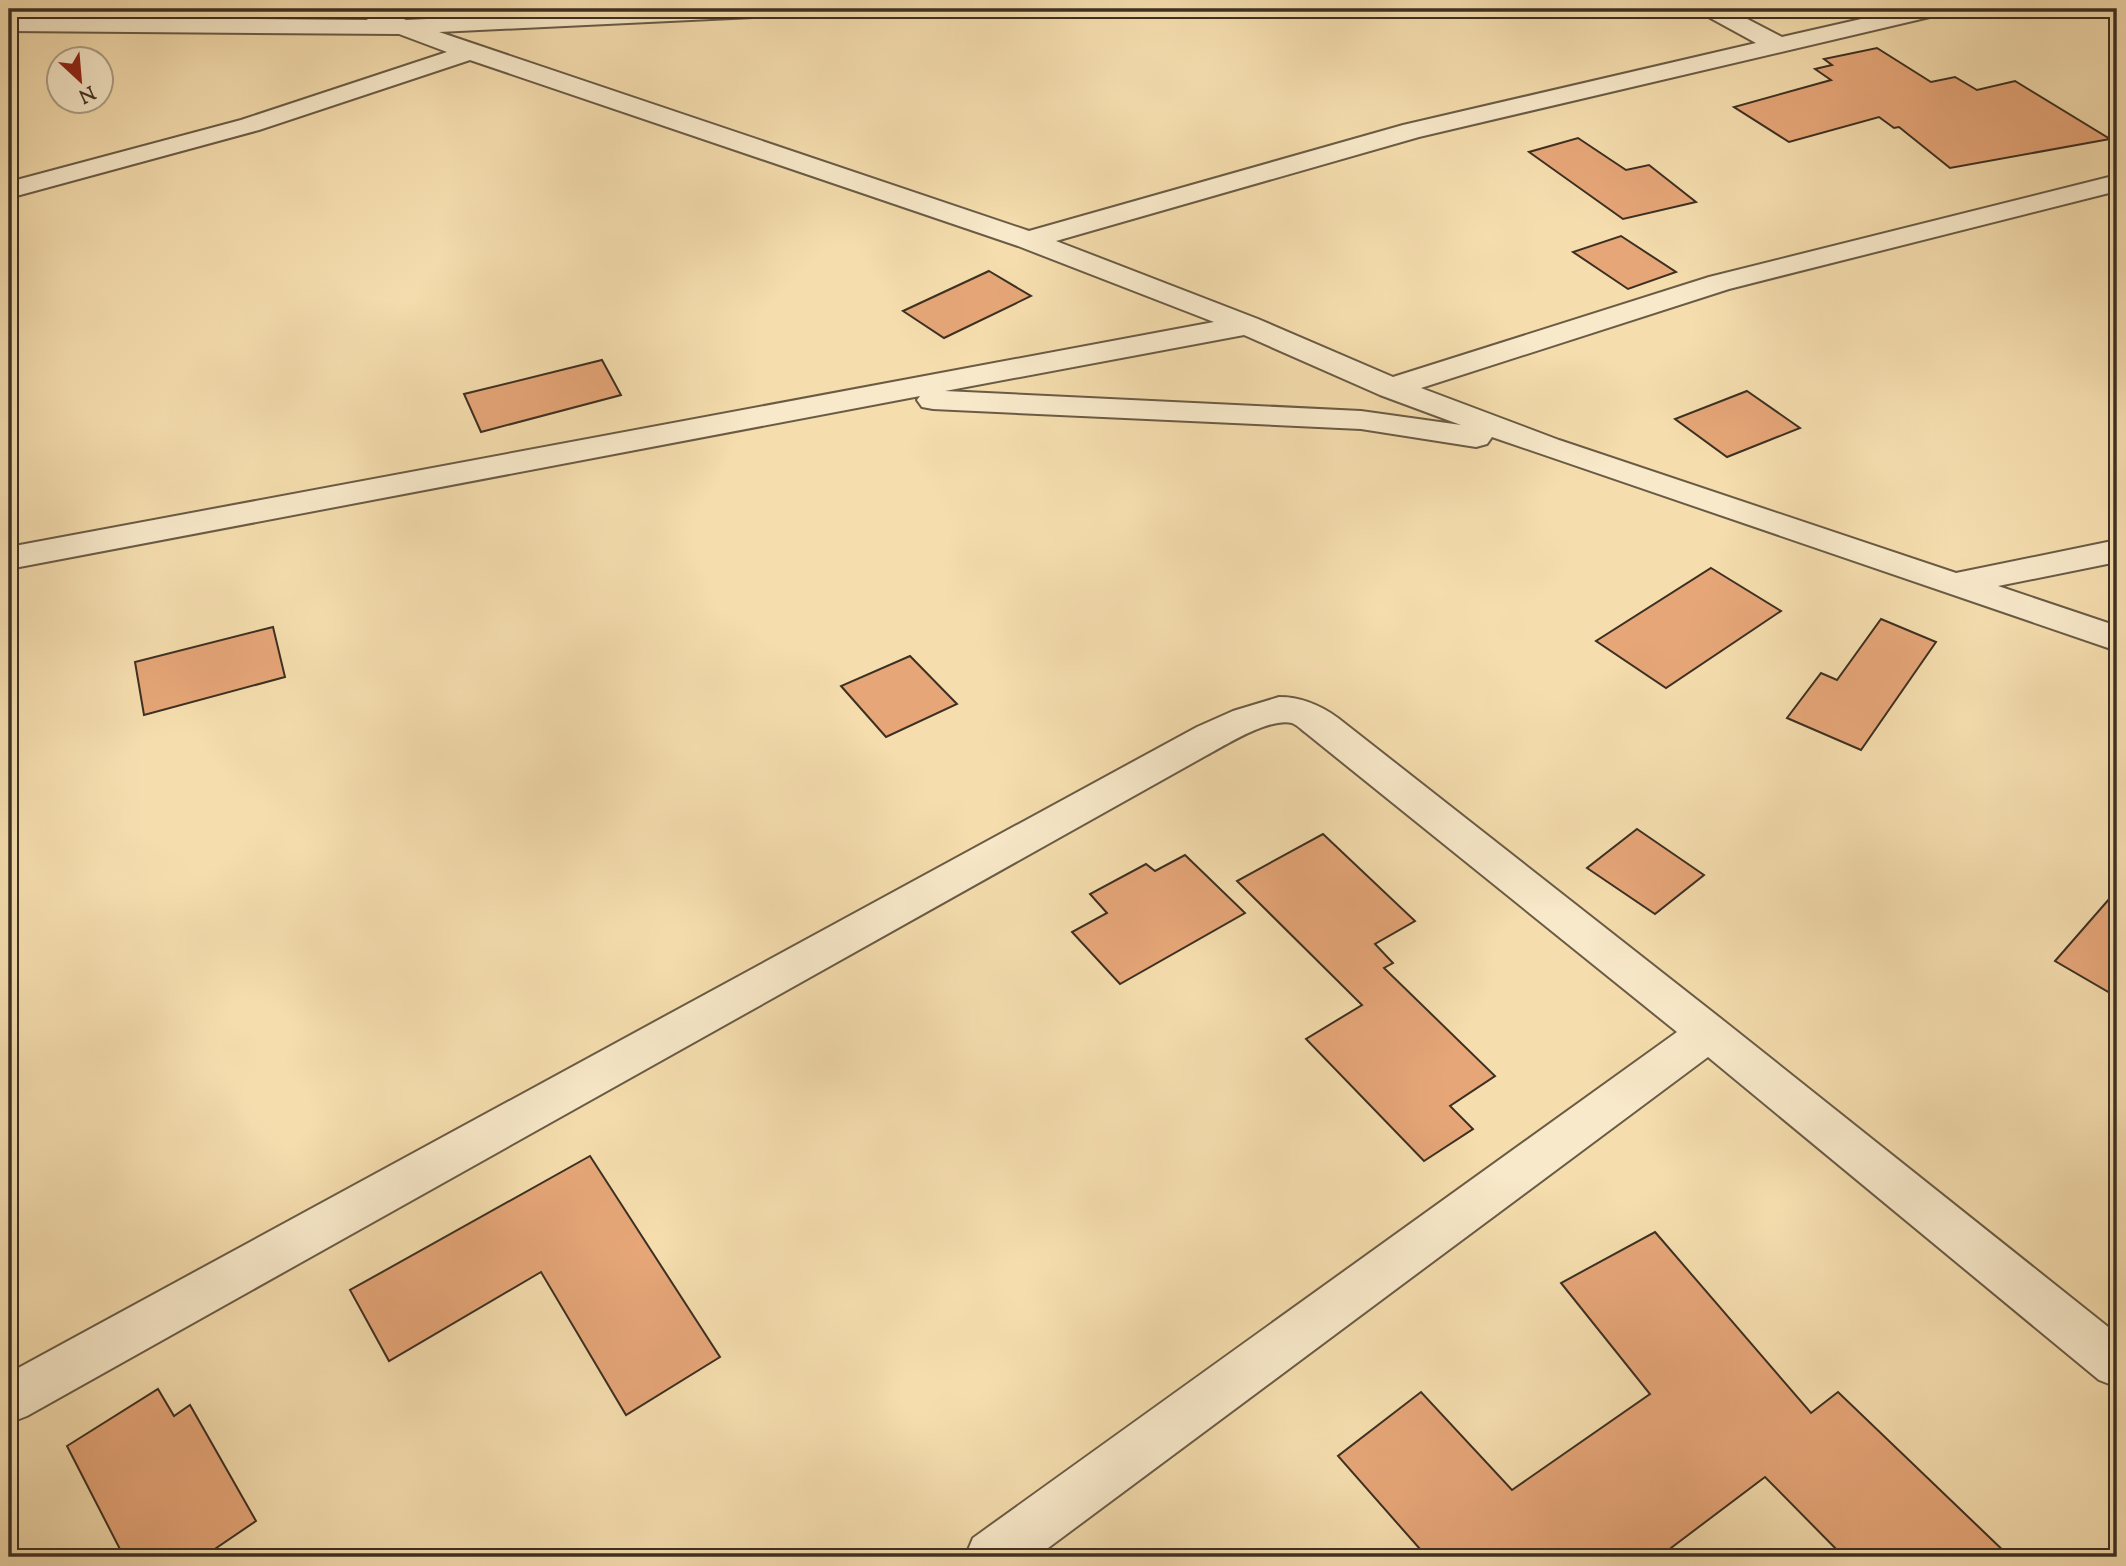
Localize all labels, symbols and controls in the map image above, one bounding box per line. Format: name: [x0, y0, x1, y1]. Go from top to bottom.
north arrow: [46, 46, 116, 116]
text: N: [74, 78, 99, 108]

